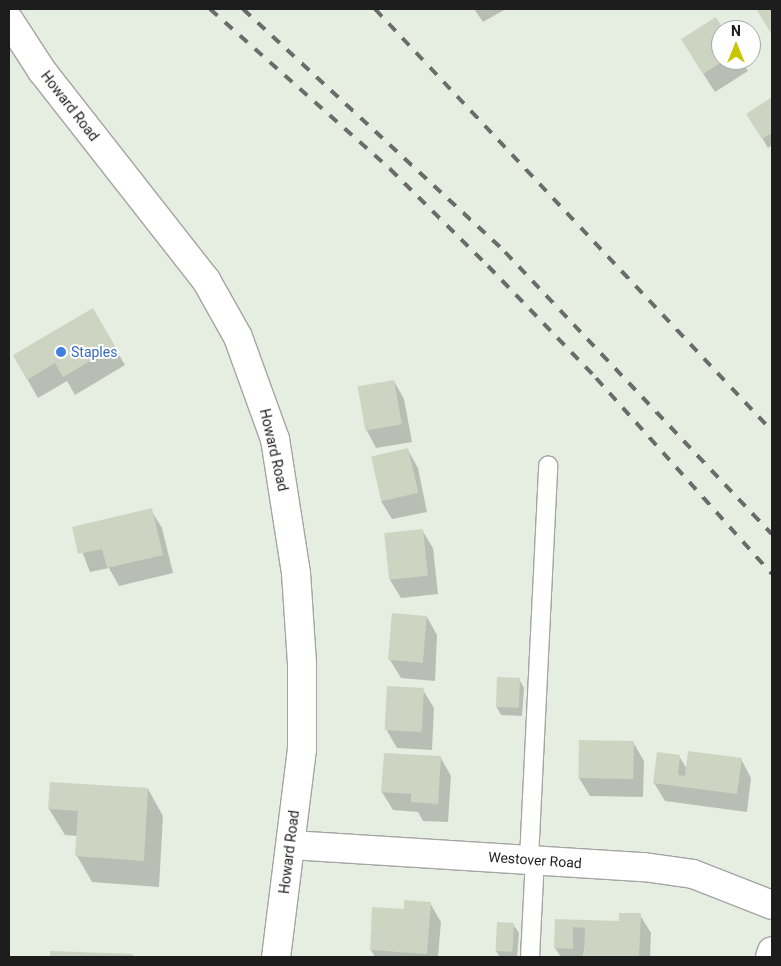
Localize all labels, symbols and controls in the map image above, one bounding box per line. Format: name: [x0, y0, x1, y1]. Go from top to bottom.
north arrow: [711, 20, 761, 70]
text: N: [731, 23, 741, 39]
street label: Howard Road: [37, 68, 103, 144]
place label: Staples: [71, 344, 117, 360]
marker: Staples: [55, 346, 67, 358]
street label: Howard Road: [256, 407, 292, 493]
street label: Howard Road: [276, 809, 302, 895]
street label: Westover Road: [488, 848, 582, 872]

